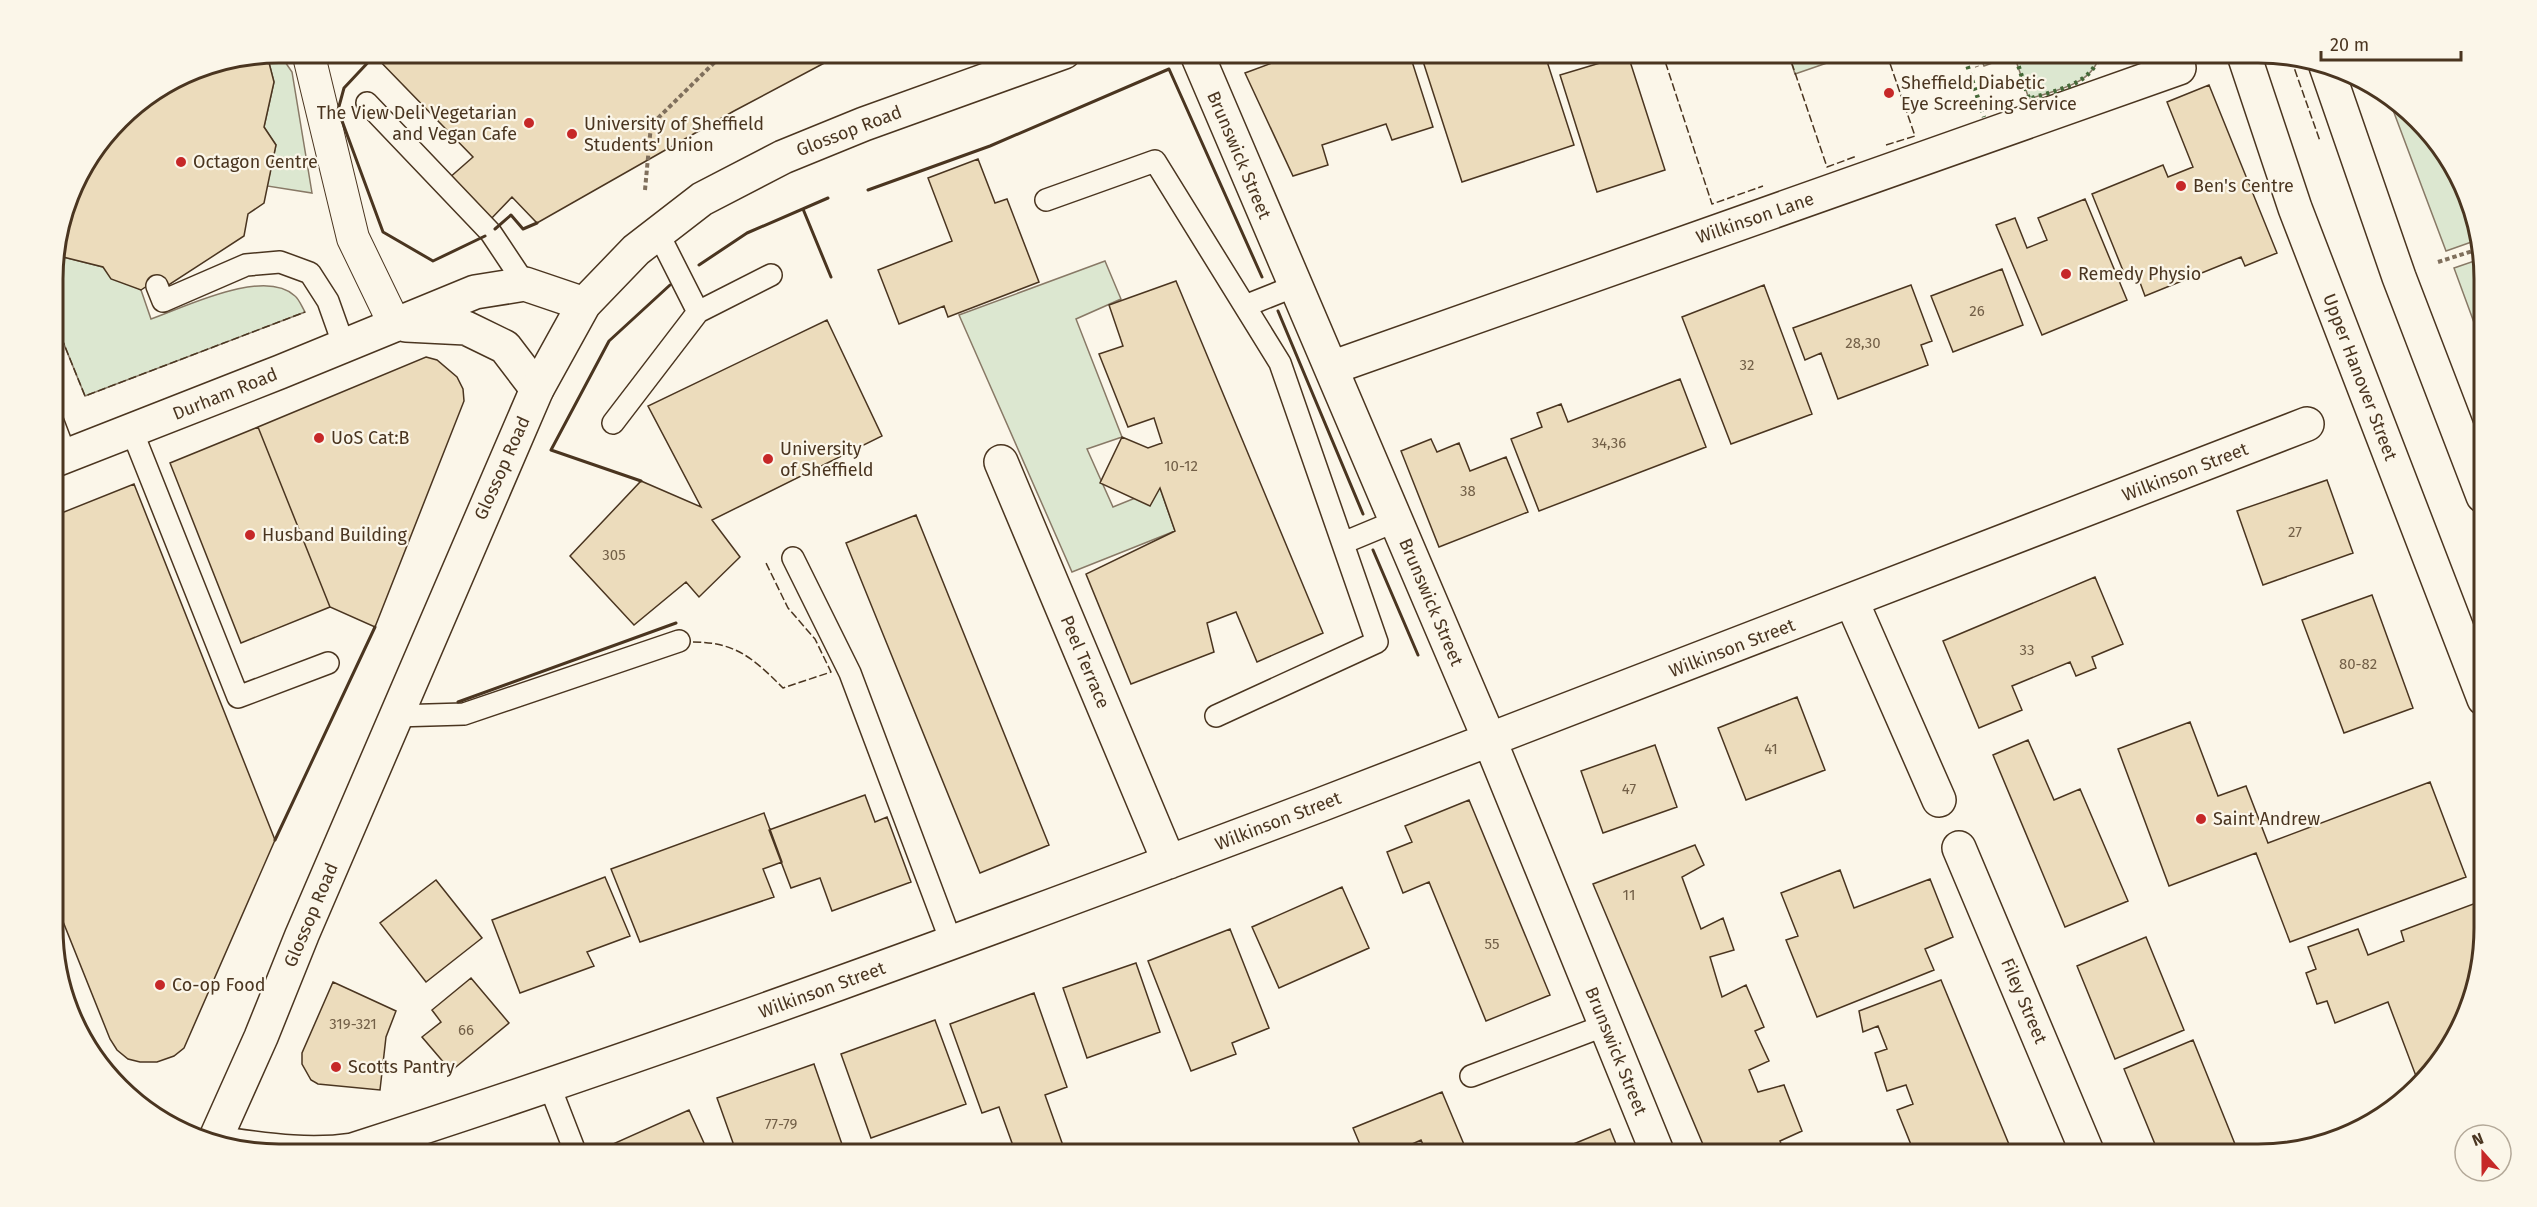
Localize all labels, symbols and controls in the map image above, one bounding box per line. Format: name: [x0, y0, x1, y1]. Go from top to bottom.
scale bar: [2321, 24, 2460, 62]
text: 20 m: [2330, 34, 2369, 56]
place label: Sheffield Diabetic Eye Screening Service: [1901, 72, 2077, 115]
marker: Sheffield Diabetic Eye Screening Service: [1882, 86, 1896, 100]
street label: Brunswick Street: [1202, 88, 1276, 223]
street label: Glossop Road: [793, 101, 905, 161]
place label: The View Deli Vegetarian and Vegan Cafe: [317, 102, 517, 145]
place label: University of Sheffield Students' Union: [584, 113, 764, 156]
marker: The View Deli Vegetarian and Vegan Cafe: [522, 116, 536, 130]
marker: University of Sheffield Students' Union: [565, 127, 579, 141]
place label: Octagon Centre: [193, 151, 318, 173]
marker: Octagon Centre: [174, 155, 188, 169]
place label: Ben's Centre: [2193, 175, 2294, 197]
marker: Ben's Centre: [2174, 179, 2188, 193]
street label: Wilkinson Lane: [1693, 188, 1817, 248]
place label: Remedy Physio: [2078, 263, 2201, 285]
marker: Remedy Physio: [2059, 267, 2073, 281]
street label: Upper Hanover Street: [2318, 290, 2402, 464]
house number: 26: [1969, 302, 1985, 320]
house number: 28,30: [1845, 334, 1881, 352]
house number: 32: [1740, 356, 1754, 374]
street label: Durham Road: [169, 363, 281, 425]
street label: Glossop Road: [469, 413, 535, 523]
place label: UoS Cat:B: [331, 427, 410, 449]
marker: UoS Cat:B: [312, 431, 326, 445]
house number: 34,36: [1592, 434, 1626, 452]
place label: University of Sheffield: [780, 438, 874, 481]
street label: Wilkinson Street: [2119, 438, 2252, 506]
marker: University of Sheffield: [761, 452, 775, 466]
house number: 10-12: [1164, 457, 1198, 475]
house number: 38: [1460, 482, 1476, 500]
house number: 27: [2288, 523, 2302, 541]
place label: Husband Building: [262, 524, 408, 546]
marker: Husband Building: [243, 528, 257, 542]
street label: Brunswick Street: [1394, 535, 1468, 670]
house number: 305: [602, 546, 626, 564]
street label: Peel Terrace: [1056, 612, 1114, 712]
street label: Wilkinson Street: [1666, 614, 1799, 682]
house number: 33: [2020, 641, 2034, 659]
house number: 80-82: [2339, 655, 2377, 673]
house number: 41: [1764, 740, 1778, 758]
house number: 47: [1622, 780, 1636, 798]
street label: Wilkinson Street: [1212, 787, 1345, 855]
place label: Saint Andrew: [2213, 808, 2320, 830]
marker: Saint Andrew: [2194, 812, 2208, 826]
street label: Glossop Road: [279, 860, 343, 970]
house number: 11: [1623, 886, 1635, 904]
house number: 55: [1485, 935, 1499, 953]
street label: Filey Street: [1996, 955, 2052, 1047]
street label: Wilkinson Street: [756, 957, 889, 1023]
place label: Co-op Food: [172, 974, 265, 996]
marker: Co-op Food: [153, 978, 167, 992]
street label: Brunswick Street: [1580, 984, 1652, 1119]
house number: 319-321: [329, 1015, 377, 1033]
house number: 66: [458, 1021, 474, 1039]
place label: Scotts Pantry: [348, 1056, 455, 1078]
marker: Scotts Pantry: [329, 1060, 343, 1074]
house number: 77-79: [765, 1115, 797, 1133]
north arrow: [2453, 1123, 2513, 1183]
text: N: [2469, 1129, 2486, 1150]

